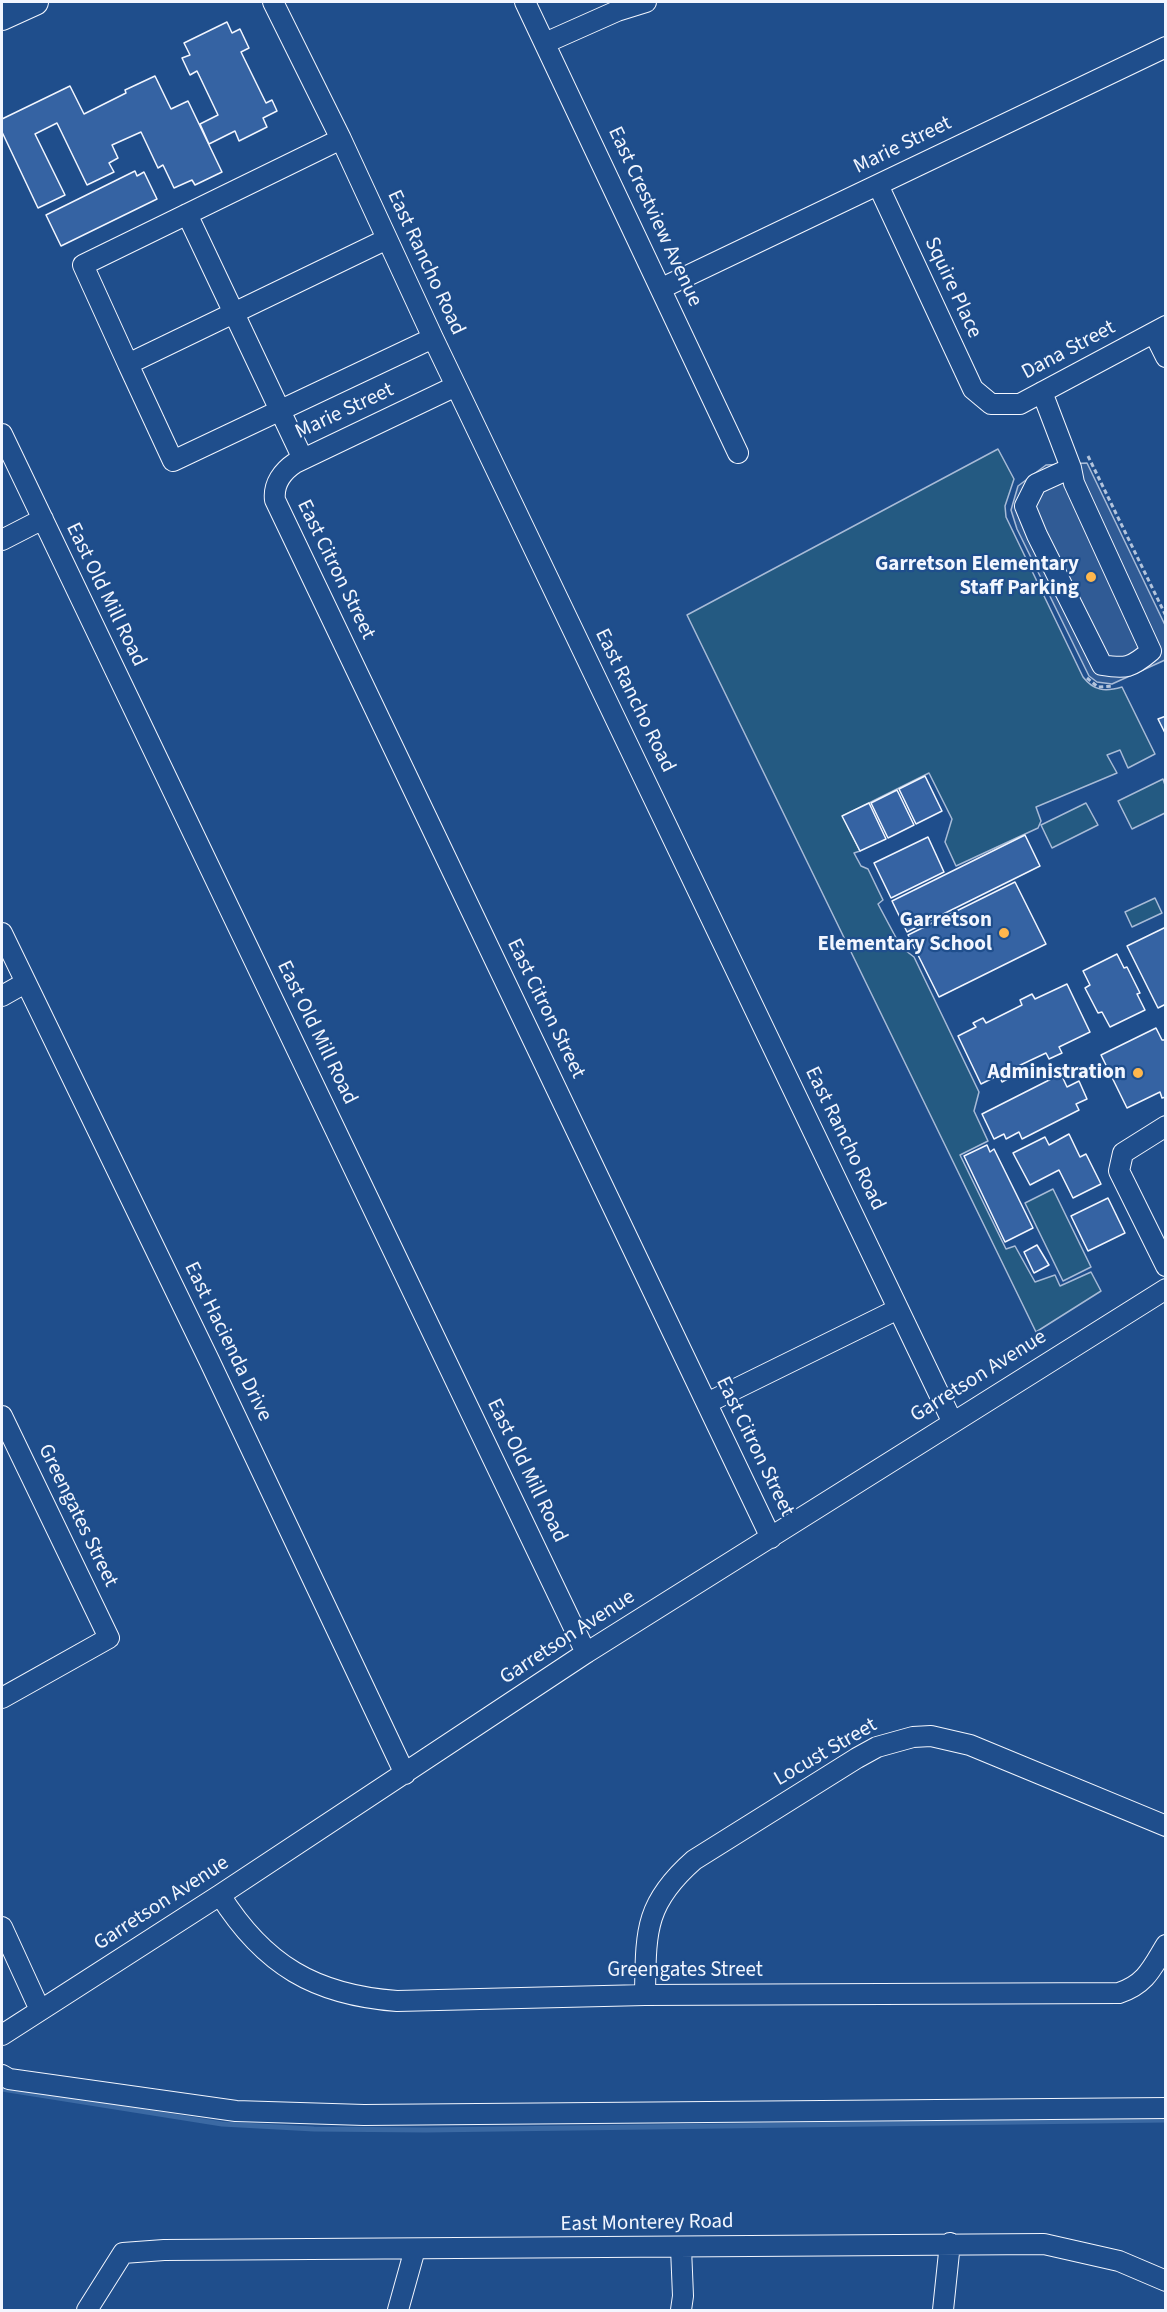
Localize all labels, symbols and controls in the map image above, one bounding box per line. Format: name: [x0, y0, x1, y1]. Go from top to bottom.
street label: Marie Street: [850, 112, 956, 180]
street label: East Crestview Avenue: [601, 123, 707, 311]
street label: East Rancho Road: [380, 187, 470, 339]
street label: Squire Place: [918, 233, 986, 343]
street label: Dana Street: [1018, 316, 1120, 386]
street label: Marie Street: [292, 378, 398, 446]
street label: East Citron Street: [290, 496, 380, 644]
street label: East Old Mill Road: [59, 519, 151, 671]
place label: Garretson Elementary Staff Parking: [875, 552, 1079, 602]
marker: Garretson Elementary Staff Parking: [1084, 570, 1098, 584]
street label: East Rancho Road: [588, 625, 680, 777]
place label: Garretson Elementary School: [818, 908, 992, 958]
marker: Garretson Elementary School: [997, 926, 1011, 940]
street label: East Citron Street: [500, 935, 590, 1083]
street label: East Old Mill Road: [270, 957, 362, 1109]
place label: Administration: [987, 1060, 1126, 1086]
street label: East Rancho Road: [798, 1063, 890, 1215]
marker: Administration: [1131, 1066, 1145, 1080]
street label: East Hacienda Drive: [177, 1258, 277, 1426]
street label: Garretson Avenue: [906, 1325, 1052, 1429]
street label: East Citron Street: [709, 1373, 799, 1521]
street label: East Old Mill Road: [480, 1395, 572, 1547]
street label: Greengates Street: [32, 1440, 122, 1592]
street label: Garretson Avenue: [496, 1585, 640, 1691]
street label: Locust Street: [770, 1713, 882, 1793]
street label: Garretson Avenue: [90, 1851, 234, 1957]
street label: Greengates Street: [607, 1958, 763, 1984]
street label: East Monterey Road: [560, 2210, 734, 2238]

